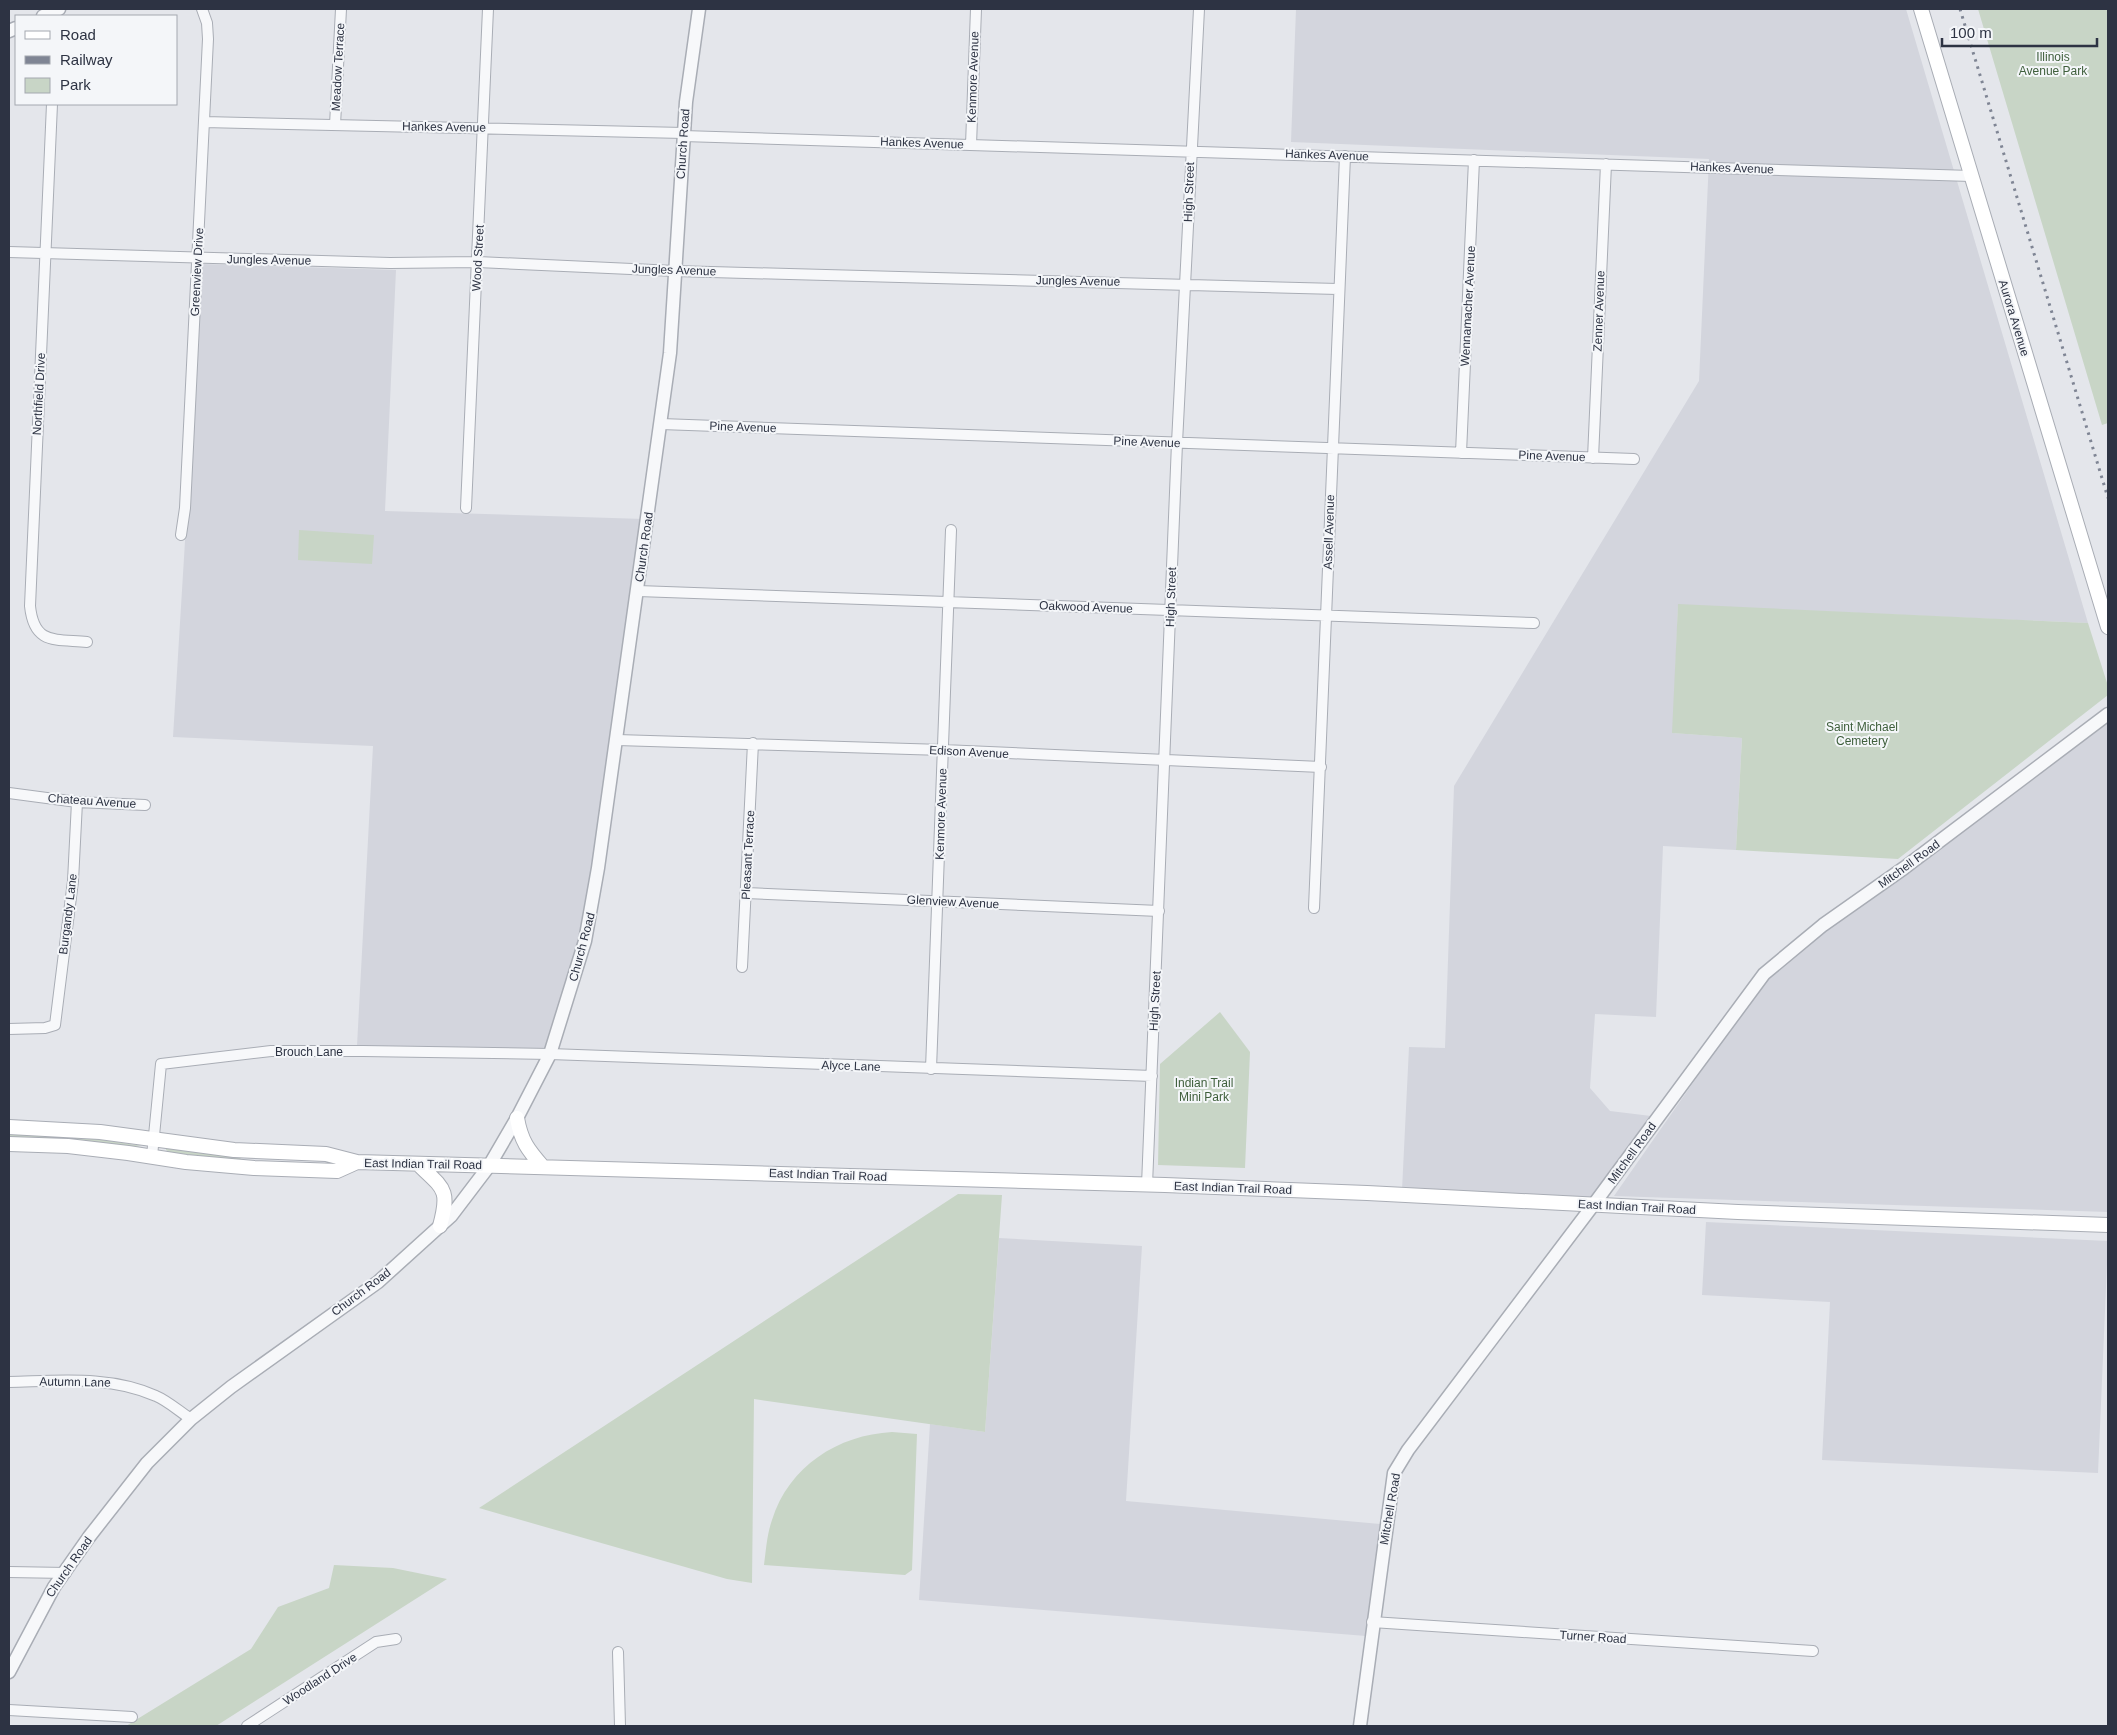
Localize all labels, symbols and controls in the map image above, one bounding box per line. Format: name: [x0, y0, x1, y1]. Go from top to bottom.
legend: [15, 15, 178, 105]
scale bar: [1942, 15, 2097, 47]
street label: Meadow Terrace: [329, 22, 347, 112]
text: 100 m: [1950, 24, 1992, 41]
text: Road: [60, 26, 96, 43]
street label: Kenmore Avenue: [964, 31, 982, 123]
park label: Illinois Avenue Park: [2019, 50, 2088, 78]
text: Railway: [60, 51, 113, 68]
text: Park: [60, 76, 91, 93]
street label: Church Road: [674, 108, 692, 180]
street label: Hankes Avenue: [402, 119, 486, 135]
street label: Hankes Avenue: [880, 135, 964, 151]
street label: Hankes Avenue: [1285, 147, 1369, 163]
street label: Hankes Avenue: [1690, 160, 1774, 176]
street label: High Street: [1181, 161, 1197, 222]
street label: Wood Street: [469, 224, 487, 292]
street label: Greenview Drive: [188, 227, 206, 317]
street label: Wennamacher Avenue: [1458, 245, 1478, 367]
street label: Jungles Avenue: [227, 252, 312, 268]
street label: Jungles Avenue: [632, 262, 717, 278]
street label: Zenner Avenue: [1591, 270, 1607, 352]
street label: Jungles Avenue: [1036, 273, 1121, 289]
street label: Aurora Avenue: [1996, 278, 2032, 358]
street label: Northfield Drive: [30, 352, 48, 436]
street label: Pine Avenue: [709, 419, 777, 435]
street label: Pine Avenue: [1113, 434, 1181, 450]
street label: Pine Avenue: [1518, 448, 1586, 464]
street label: Assell Avenue: [1321, 494, 1337, 570]
street label: Church Road: [632, 511, 656, 583]
street label: High Street: [1163, 566, 1179, 627]
street label: Oakwood Avenue: [1039, 598, 1133, 616]
park label: Saint Michael Cemetery: [1826, 720, 1898, 748]
street label: Edison Avenue: [929, 743, 1010, 761]
street label: Kenmore Avenue: [932, 768, 950, 860]
street label: Chateau Avenue: [47, 791, 137, 811]
street label: Pleasant Terrace: [739, 809, 757, 900]
street label: Mitchell Road: [1875, 837, 1943, 891]
street label: Burgandy Lane: [56, 872, 80, 955]
street label: Glenview Avenue: [906, 893, 1000, 911]
street label: Church Road: [566, 911, 598, 983]
street label: High Street: [1146, 970, 1164, 1031]
street label: Brouch Lane: [275, 1045, 343, 1059]
street label: Alyce Lane: [821, 1058, 881, 1074]
park label: Indian Trail Mini Park: [1175, 1076, 1233, 1104]
street label: Mitchell Road: [1605, 1119, 1659, 1187]
street label: East Indian Trail Road: [364, 1156, 482, 1172]
street label: East Indian Trail Road: [769, 1166, 887, 1184]
street label: East Indian Trail Road: [1174, 1179, 1292, 1197]
street label: East Indian Trail Road: [1578, 1197, 1696, 1217]
street label: Church Road: [329, 1265, 393, 1319]
street label: Autumn Lane: [39, 1374, 111, 1390]
street label: Mitchell Road: [1377, 1472, 1403, 1546]
street label: Church Road: [43, 1534, 95, 1600]
street label: Turner Road: [1559, 1628, 1627, 1646]
street label: Woodland Drive: [280, 1650, 360, 1708]

